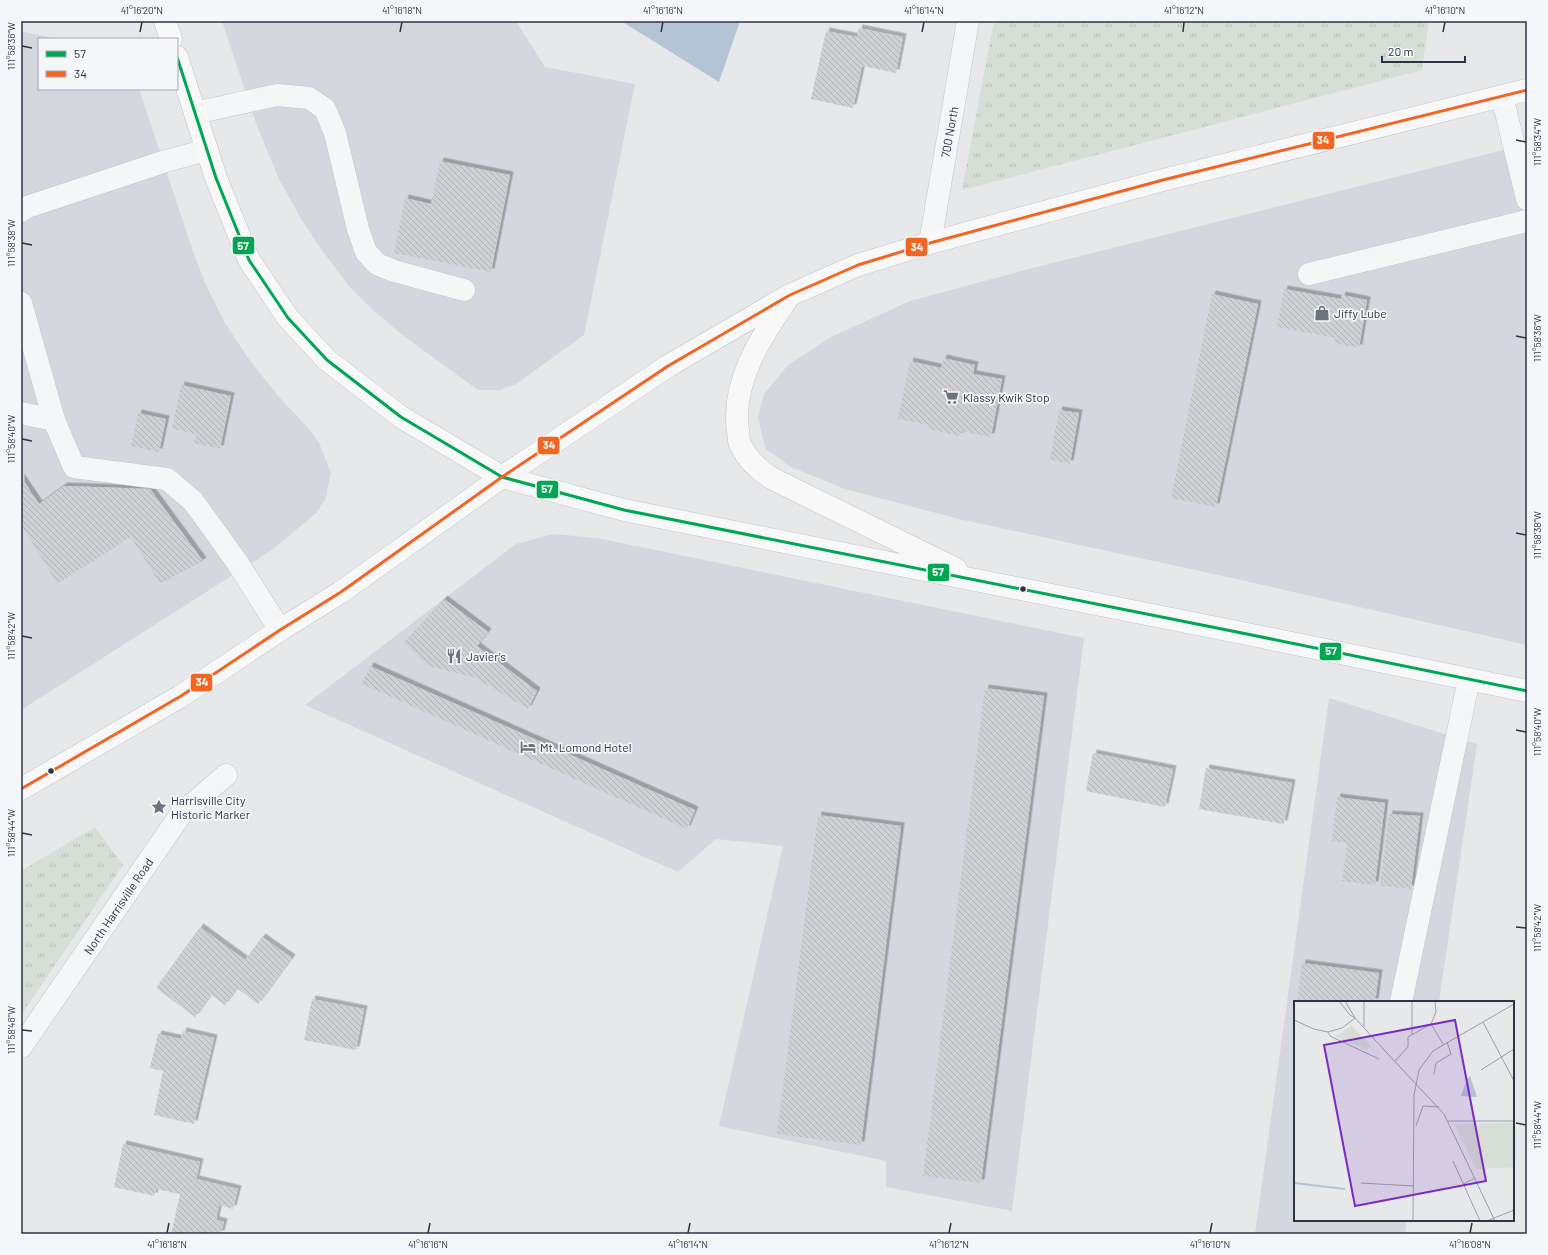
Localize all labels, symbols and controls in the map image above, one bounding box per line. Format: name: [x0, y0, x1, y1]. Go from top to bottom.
text: 41°16'20"N: [121, 4, 163, 16]
text: 41°16'18"N: [382, 4, 422, 16]
text: 41°16'16"N: [643, 4, 683, 16]
text: 41°16'14"N: [904, 4, 944, 16]
text: 41°16'12"N: [1164, 4, 1204, 16]
text: 41°16'10"N: [1425, 4, 1465, 16]
text: 111°58'36"W: [5, 22, 17, 70]
legend: [38, 38, 178, 90]
scale bar: [1382, 38, 1465, 64]
text: 20 m: [1388, 44, 1414, 58]
text: 57: [74, 46, 86, 60]
text: 34: [74, 66, 87, 80]
street label: 700 North: [938, 105, 960, 159]
text: 111°58'34"W: [1531, 118, 1543, 166]
line badge: 34: [1312, 131, 1335, 150]
text: 34: [1317, 133, 1330, 146]
text: 111°58'38"W: [5, 219, 17, 267]
line badge: 57: [232, 236, 255, 255]
line badge: 34: [905, 237, 928, 257]
text: 57: [237, 239, 249, 252]
text: 34: [911, 240, 924, 253]
shop icon: Jiffy Lube: [1313, 304, 1331, 322]
place label: Jiffy Lube: [1334, 306, 1387, 320]
text: 111°58'36"W: [1531, 314, 1543, 362]
supermarket icon: Klassy Kwik Stop: [942, 388, 960, 406]
place label: Klassy Kwik Stop: [963, 390, 1050, 404]
text: 111°58'40"W: [5, 415, 17, 463]
line badge: 34: [537, 436, 560, 455]
text: 34: [543, 438, 556, 451]
line badge: 57: [536, 480, 559, 499]
text: 57: [541, 482, 553, 495]
text: 111°58'38"W: [1531, 511, 1543, 559]
line badge: 57: [927, 563, 950, 582]
text: 57: [932, 565, 944, 578]
unlabelled marker: [1018, 584, 1028, 594]
text: 111°58'42"W: [5, 612, 17, 660]
line badge: 57: [1319, 642, 1342, 661]
text: 57: [1325, 644, 1337, 657]
restaurant icon: Javier's: [445, 647, 463, 665]
place label: Javier's: [466, 649, 506, 663]
line badge: 34: [190, 673, 213, 692]
text: 34: [196, 675, 209, 688]
text: 111°58'40"W: [1531, 708, 1543, 756]
hotel icon: Mt. Lomond Hotel: [519, 738, 537, 756]
place label: Mt. Lomond Hotel: [540, 740, 631, 754]
unlabelled marker: [46, 766, 56, 776]
place label: Harrisville City Historic Marker: [171, 793, 251, 821]
place icon: Harrisville City Historic Marker: [150, 798, 168, 816]
text: 111°58'44"W: [5, 809, 17, 857]
street label: North Harrisville Road: [81, 855, 155, 957]
text: 111°58'42"W: [1531, 904, 1543, 952]
inset map: [1294, 1001, 1514, 1221]
text: 111°58'46"W: [5, 1006, 17, 1054]
text: 111°58'44"W: [1531, 1101, 1543, 1149]
text: 41°16'18"N: [147, 1238, 187, 1250]
text: 41°16'16"N: [408, 1238, 448, 1250]
text: 41°16'14"N: [668, 1238, 708, 1250]
text: 41°16'12"N: [929, 1238, 969, 1250]
text: 41°16'10"N: [1190, 1238, 1230, 1250]
text: 41°16'08"N: [1449, 1238, 1491, 1250]

